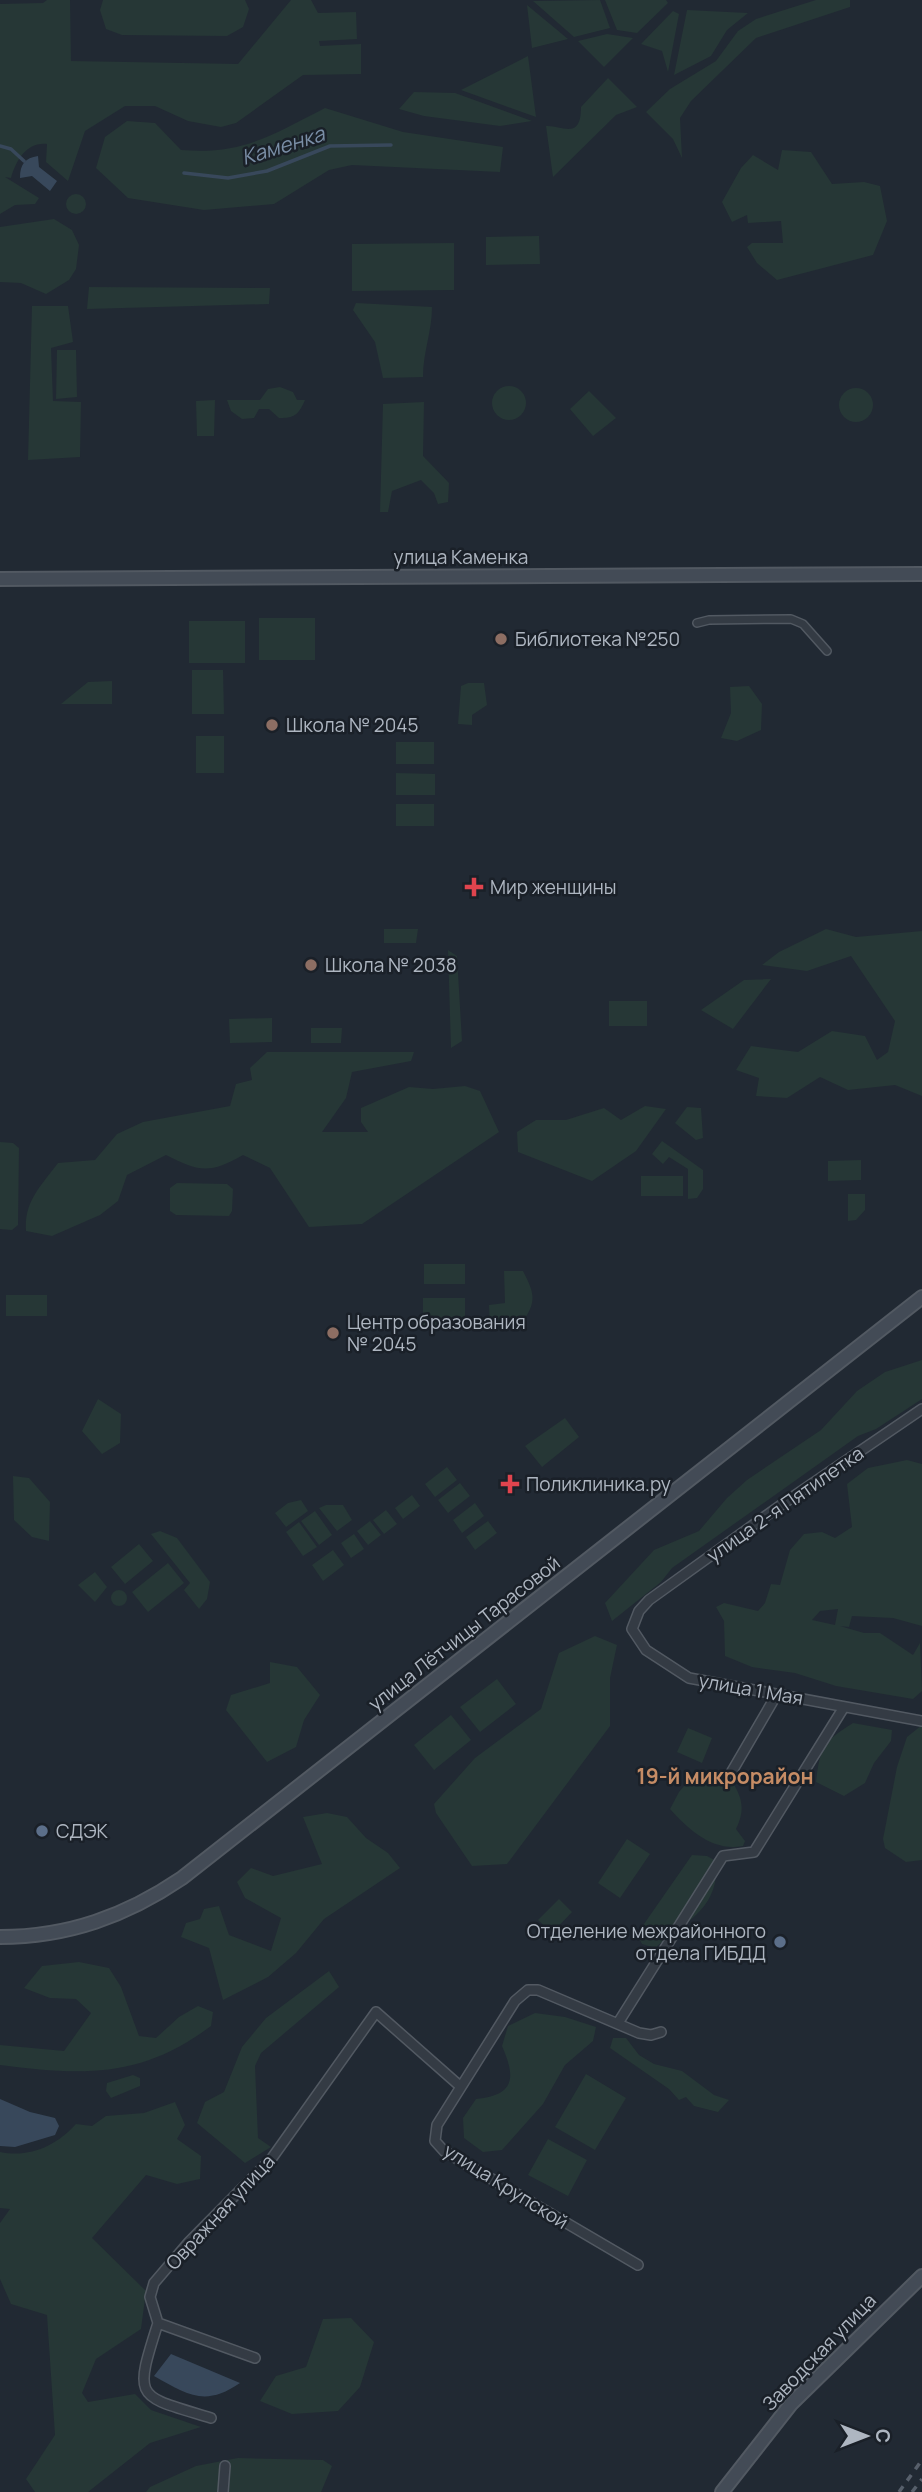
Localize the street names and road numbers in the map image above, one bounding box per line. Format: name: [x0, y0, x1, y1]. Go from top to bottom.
street label: улица Каменка: [394, 544, 528, 570]
street label: улица 2-я Пятилетка: [701, 1440, 869, 1568]
street label: улица Лётчицы Тарасовой: [363, 1550, 565, 1716]
street label: улица 1 Мая: [697, 1667, 805, 1711]
street label: улица Крупской: [439, 2137, 573, 2235]
street label: Овражная улица: [160, 2149, 280, 2275]
street label: Заводская улица: [756, 2288, 882, 2416]

